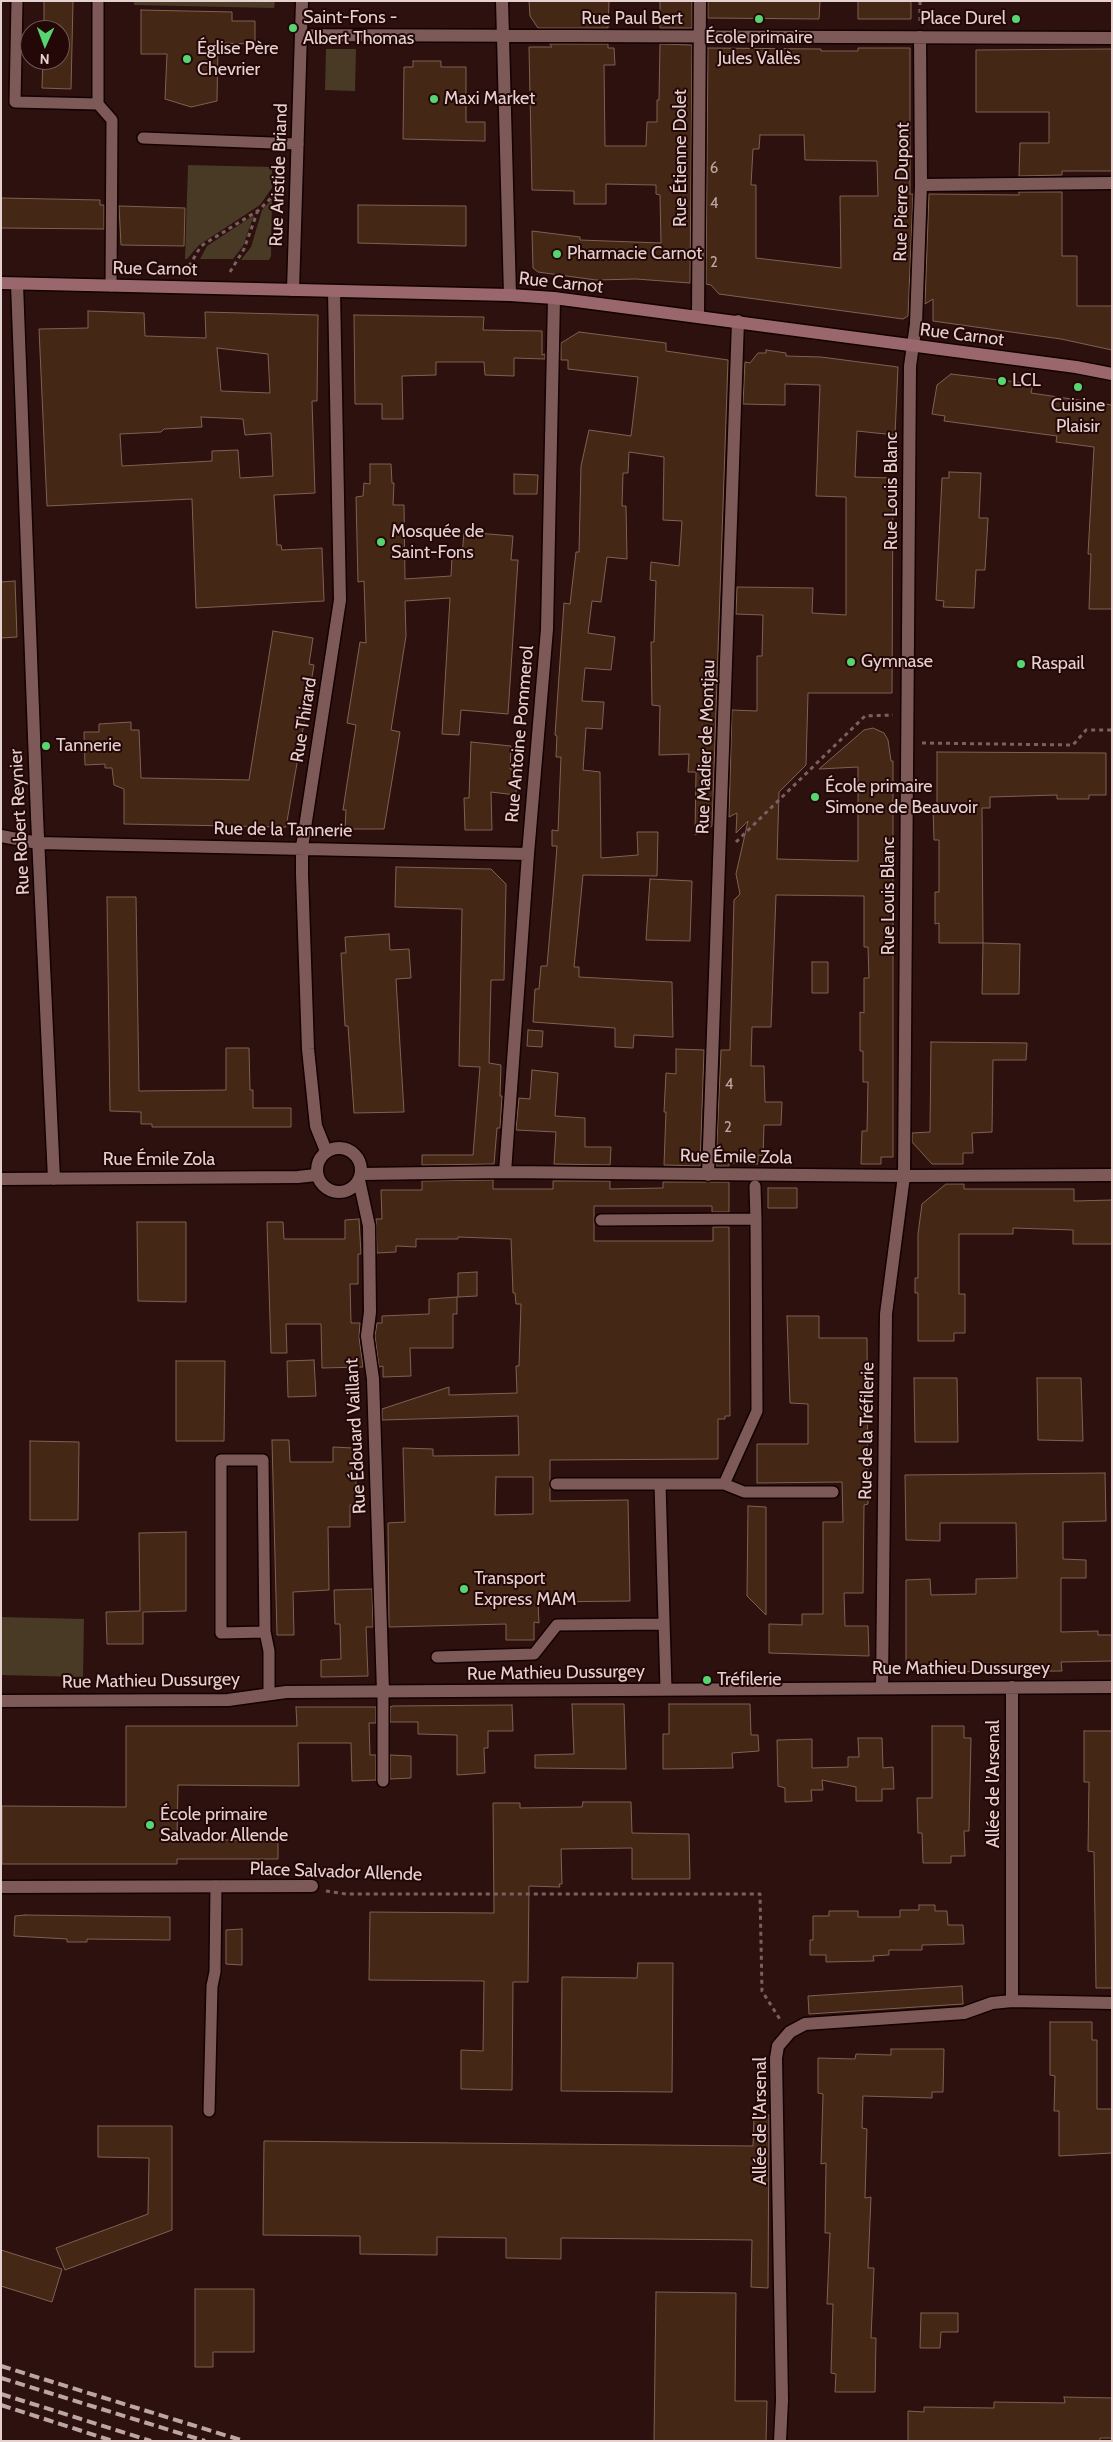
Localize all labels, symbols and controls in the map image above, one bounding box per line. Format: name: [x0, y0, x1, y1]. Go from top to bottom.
place label: Saint-Fons - Albert Thomas: [303, 7, 414, 50]
street label: Rue Paul Bert: [581, 8, 683, 30]
place label: Place Durel: [920, 8, 1006, 30]
marker: École primaire Jules Vallès: [753, 13, 765, 25]
marker: Place Durel: [1010, 13, 1022, 25]
north arrow: [20, 20, 70, 70]
marker: Saint-Fons - Albert Thomas: [287, 22, 299, 34]
place label: École primaire Jules Vallès: [705, 27, 813, 70]
place label: Église Père Chevrier: [197, 38, 278, 80]
text: N: [39, 50, 50, 68]
marker: Église Père Chevrier: [181, 53, 193, 65]
place label: Maxi Market: [444, 88, 535, 110]
street label: Rue Étienne Dolet: [670, 89, 692, 227]
marker: Maxi Market: [428, 93, 440, 105]
street label: Rue Aristide Briand: [266, 103, 292, 247]
street label: Rue Pierre Dupont: [890, 122, 914, 262]
house number: 6: [710, 160, 718, 178]
house number: 4: [710, 195, 718, 213]
place label: Pharmacie Carnot: [567, 243, 702, 265]
marker: Pharmacie Carnot: [551, 248, 563, 260]
house number: 2: [710, 254, 718, 272]
street label: Rue Carnot: [112, 257, 198, 281]
street label: Rue Carnot: [518, 268, 604, 298]
street label: Rue Carnot: [919, 319, 1005, 351]
place label: LCL: [1012, 370, 1041, 392]
marker: LCL: [996, 375, 1008, 387]
marker: Cuisine Plaisir: [1072, 381, 1084, 393]
place label: Cuisine Plaisir: [1051, 395, 1105, 438]
street label: Rue Louis Blanc: [881, 432, 903, 550]
place label: Mosquée de Saint-Fons: [391, 521, 484, 564]
marker: Mosquée de Saint-Fons: [375, 536, 387, 548]
street label: Rue Antoine Pommerol: [501, 645, 539, 823]
place label: Gymnase: [861, 651, 933, 673]
place label: Raspail: [1031, 653, 1085, 675]
marker: Gymnase: [845, 656, 857, 668]
marker: Raspail: [1015, 658, 1027, 670]
street label: Rue Madier de Montjau: [692, 659, 720, 835]
street label: Rue Thirard: [287, 676, 321, 764]
place label: Tannerie: [56, 735, 121, 757]
marker: Tannerie: [40, 740, 52, 752]
street label: Rue Robert Reynier: [5, 748, 35, 896]
place label: École primaire Simone de Beauvoir: [825, 776, 978, 819]
marker: École primaire Simone de Beauvoir: [809, 791, 821, 803]
street label: Rue de la Tannerie: [213, 818, 353, 842]
street label: Rue Louis Blanc: [878, 837, 900, 955]
house number: 4: [725, 1076, 733, 1094]
house number: 2: [724, 1119, 732, 1137]
street label: Rue Émile Zola: [680, 1145, 792, 1169]
street label: Rue Émile Zola: [103, 1149, 215, 1171]
street label: Rue Édouard Vaillant: [341, 1357, 371, 1515]
street label: Rue de la Tréfilerie: [855, 1362, 879, 1500]
place label: Transport Express MAM: [474, 1568, 576, 1610]
marker: Transport Express MAM: [458, 1583, 470, 1595]
street label: Rue Mathieu Dussurgey: [872, 1658, 1050, 1680]
street label: Rue Mathieu Dussurgey: [467, 1661, 645, 1685]
street label: Rue Mathieu Dussurgey: [62, 1669, 240, 1693]
place label: Tréfilerie: [717, 1669, 782, 1691]
marker: Tréfilerie: [701, 1674, 713, 1686]
street label: Allée de l'Arsenal: [983, 1720, 1005, 1848]
place label: École primaire Salvador Allende: [160, 1804, 288, 1846]
marker: École primaire Salvador Allende: [144, 1819, 156, 1831]
street label: Place Salvador Allende: [249, 1858, 423, 1886]
street label: Allée de l'Arsenal: [750, 2057, 772, 2185]

